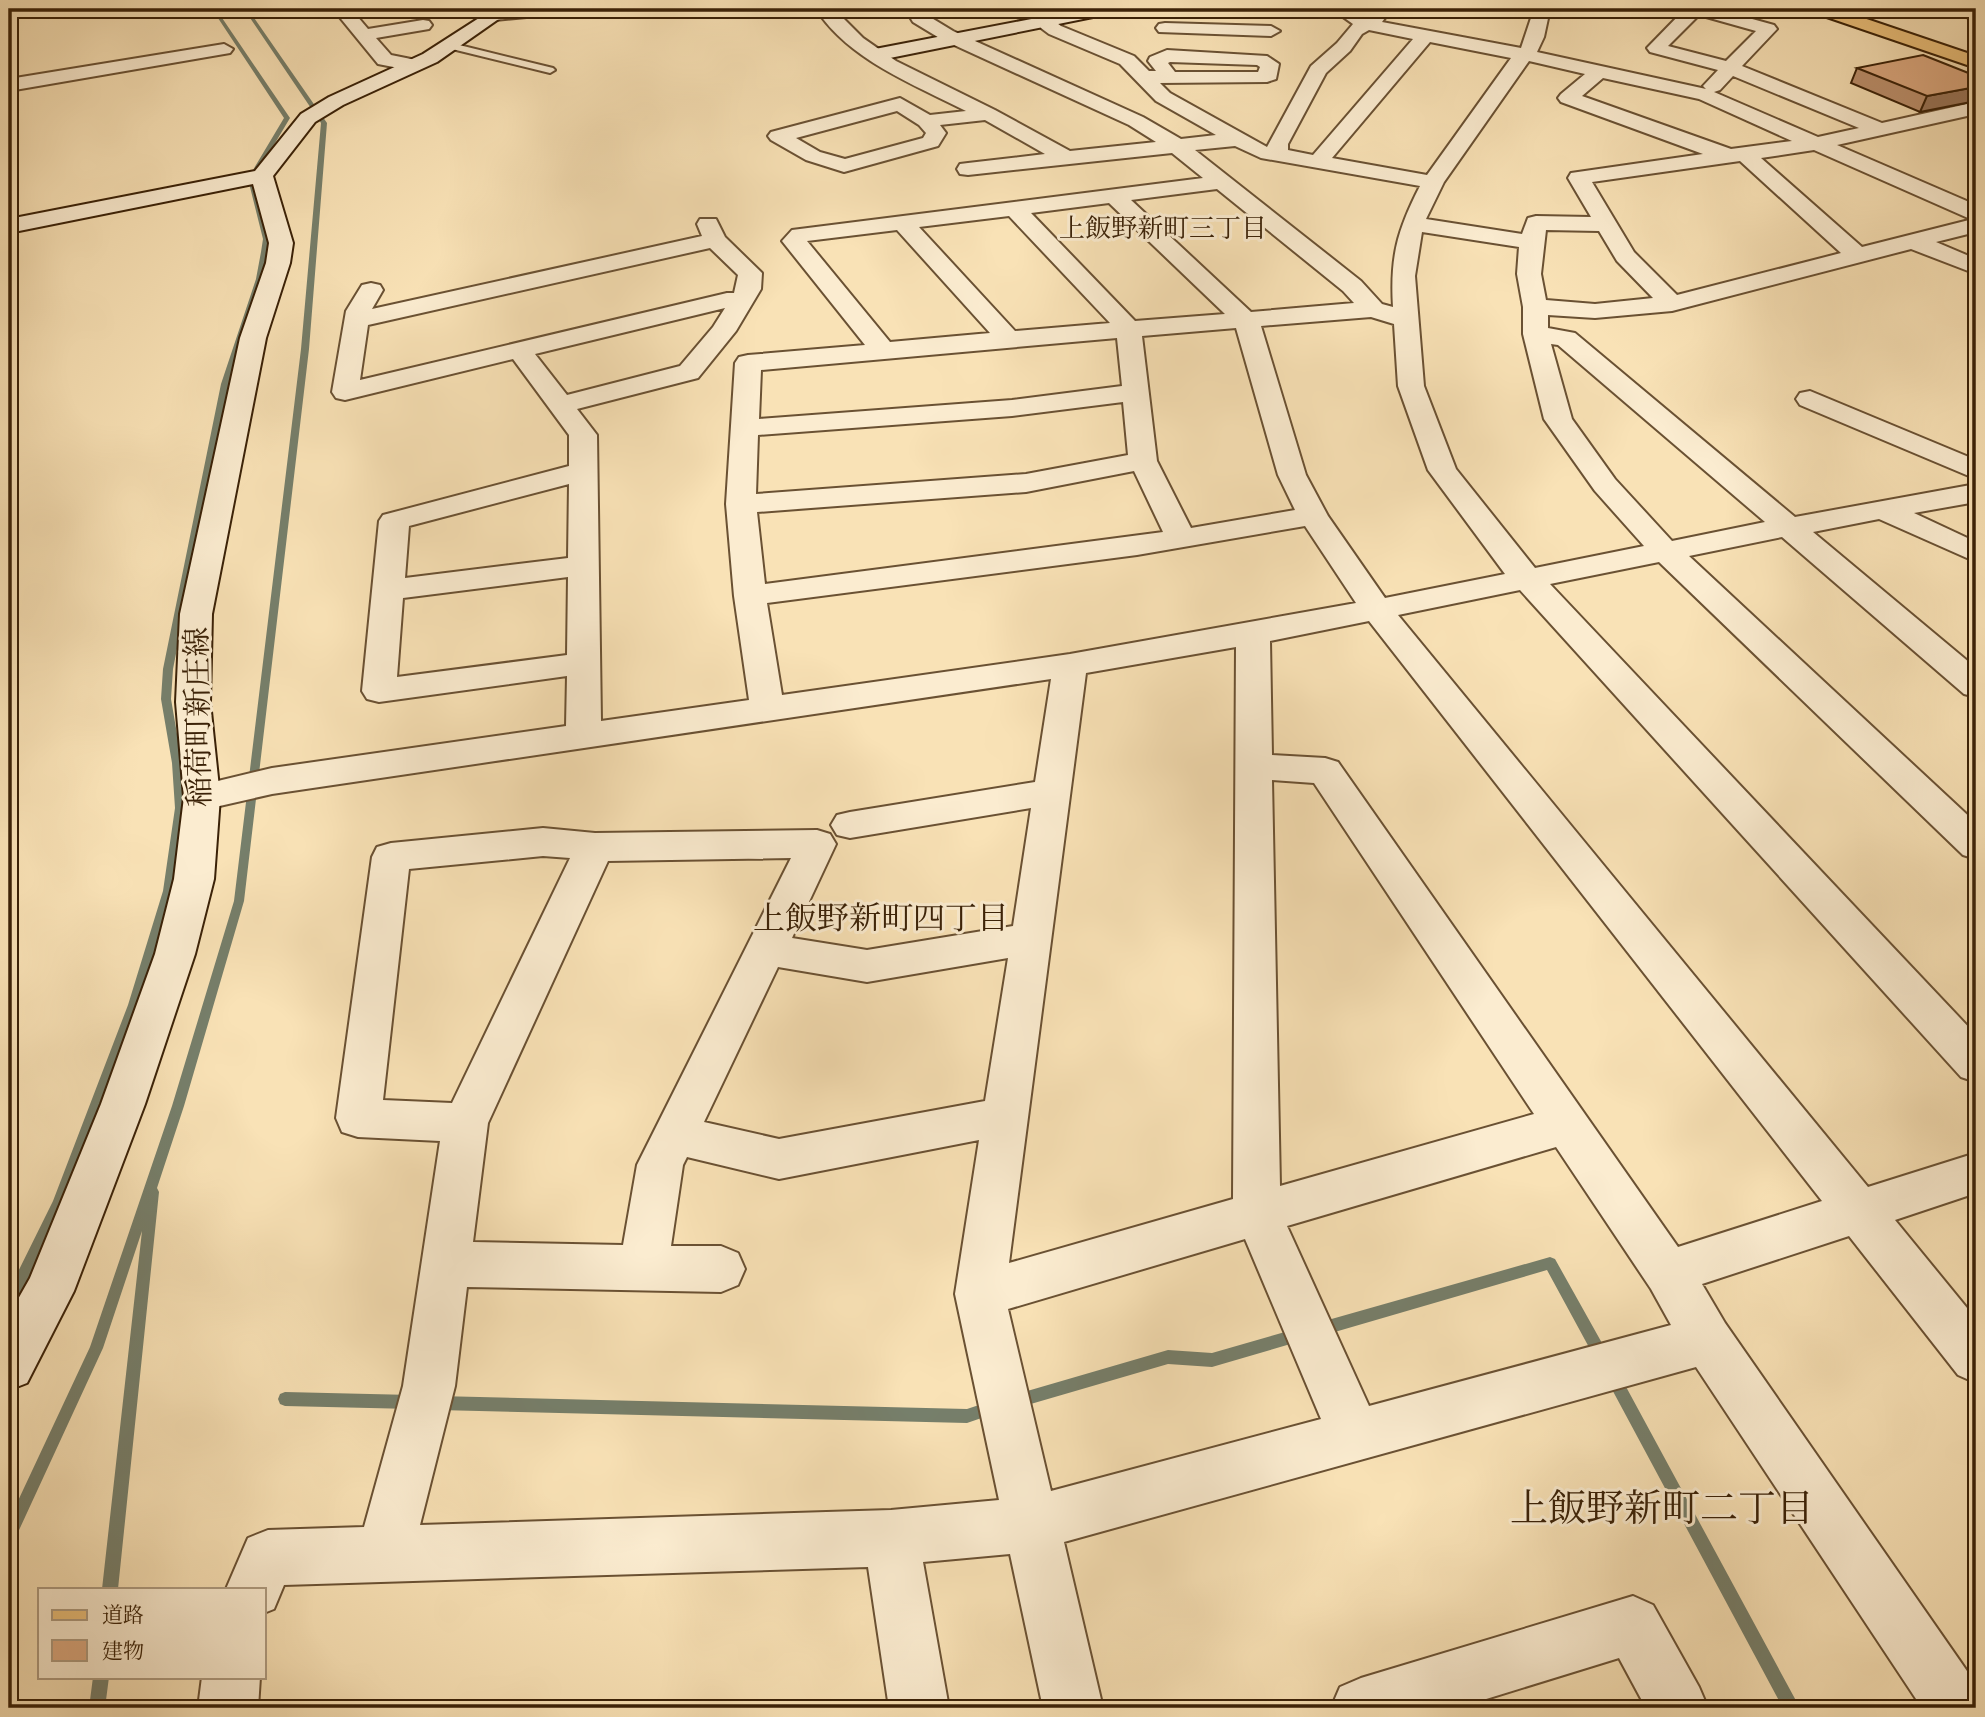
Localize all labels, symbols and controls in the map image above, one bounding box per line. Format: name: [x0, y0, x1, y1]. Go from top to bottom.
district label: 上飯野新町三丁目: [1059, 213, 1267, 246]
street label: 稲荷町新庄線: [179, 627, 220, 807]
district label: 上飯野新町四丁目: [753, 900, 1009, 940]
district label: 上飯野新町二丁目: [1510, 1486, 1814, 1534]
legend: [38, 1588, 266, 1678]
text: 道路: [102, 1603, 144, 1629]
text: 建物: [102, 1639, 144, 1665]

